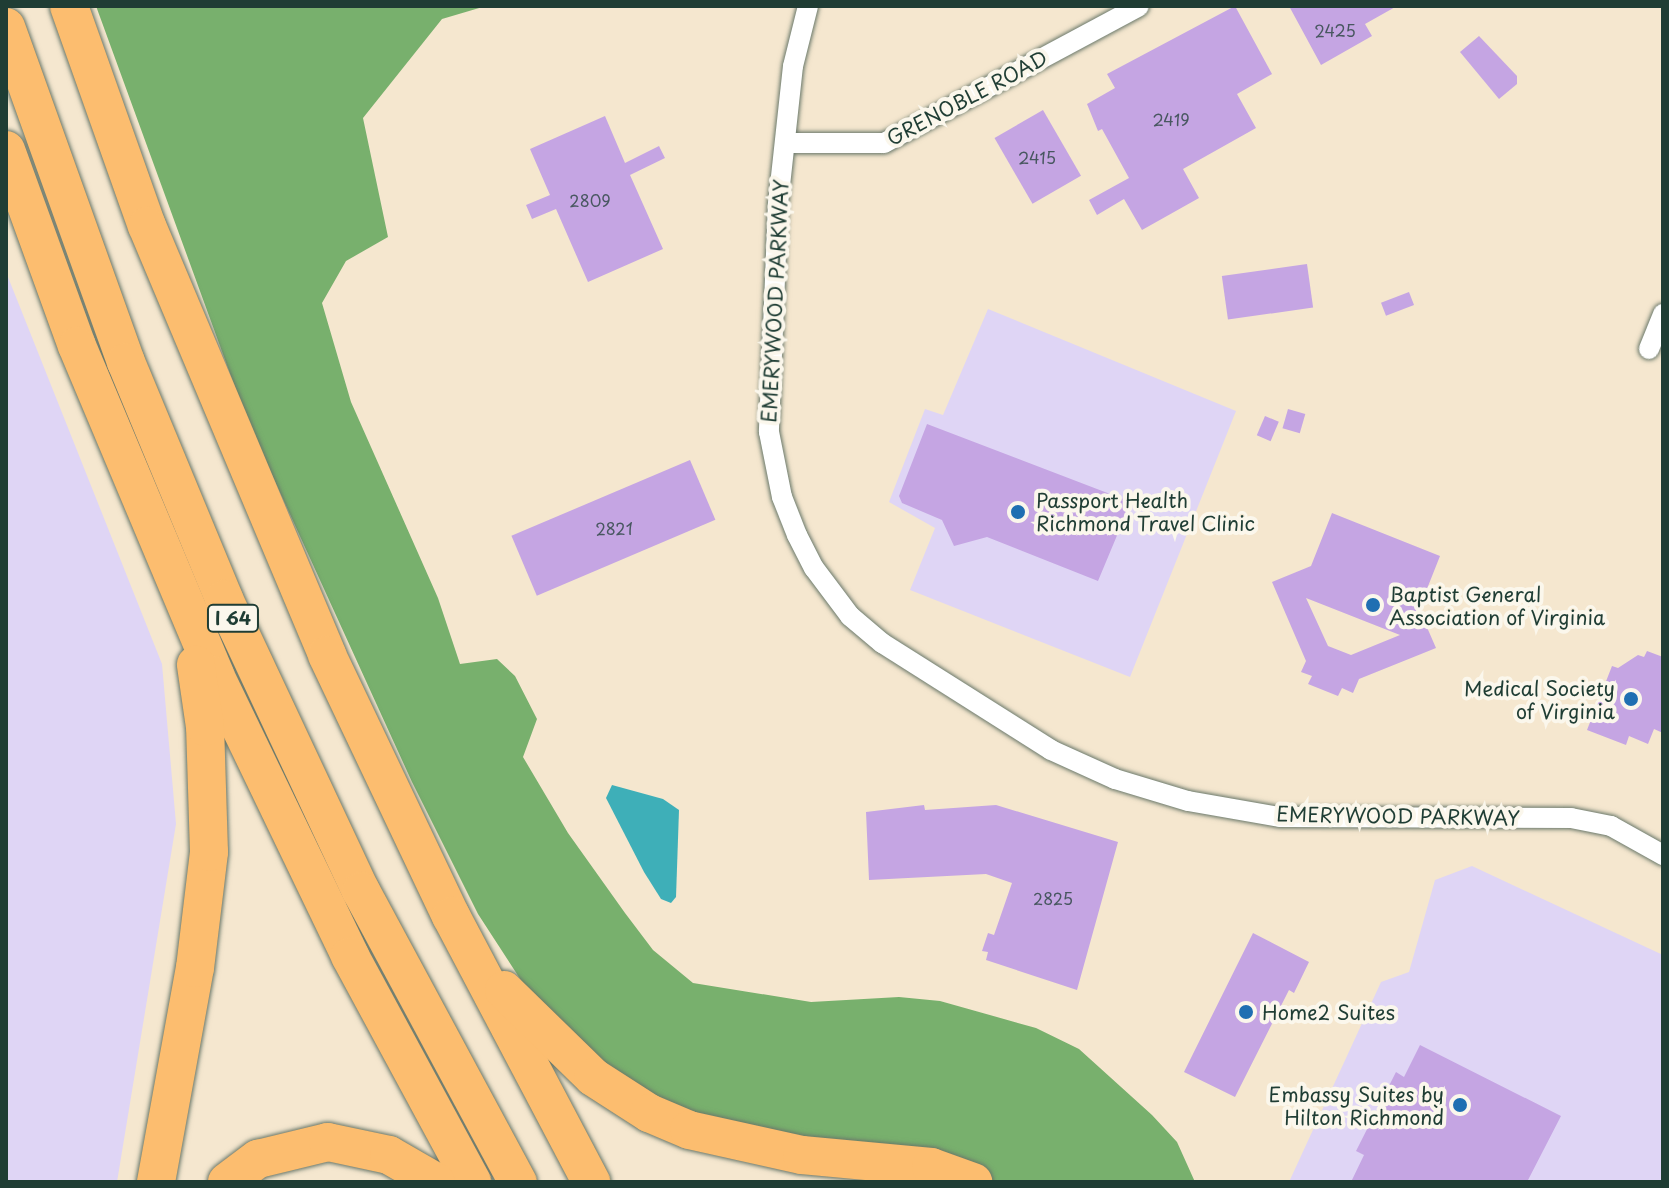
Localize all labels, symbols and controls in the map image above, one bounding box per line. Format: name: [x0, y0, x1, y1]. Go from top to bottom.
house number: 2425: [1314, 20, 1356, 40]
street label: GRENOBLE ROAD: [883, 46, 1051, 150]
house number: 2419: [1152, 109, 1190, 129]
house number: 2415: [1018, 147, 1056, 167]
street label: EMERYWOOD PARKWAY: [757, 179, 793, 423]
house number: 2809: [569, 190, 611, 210]
place label: Passport Health Richmond Travel Clinic: [1036, 488, 1257, 535]
marker: Passport Health Richmond Travel Clinic: [1007, 501, 1029, 523]
house number: 2821: [595, 518, 633, 538]
place label: Baptist General Association of Virginia: [1389, 582, 1606, 629]
marker: Baptist General Association of Virginia: [1364, 596, 1382, 614]
road number: I 64: [205, 604, 261, 632]
place label: Medical Society of Virginia: [1463, 676, 1615, 723]
marker: Medical Society of Virginia: [1622, 690, 1640, 708]
street label: EMERYWOOD PARKWAY: [1276, 802, 1520, 830]
house number: 2825: [1033, 888, 1073, 908]
place label: Home2 Suites: [1262, 1000, 1397, 1024]
marker: Home2 Suites: [1237, 1003, 1255, 1021]
place label: Embassy Suites by Hilton Richmond: [1267, 1082, 1444, 1129]
marker: Embassy Suites by Hilton Richmond: [1451, 1096, 1469, 1114]

